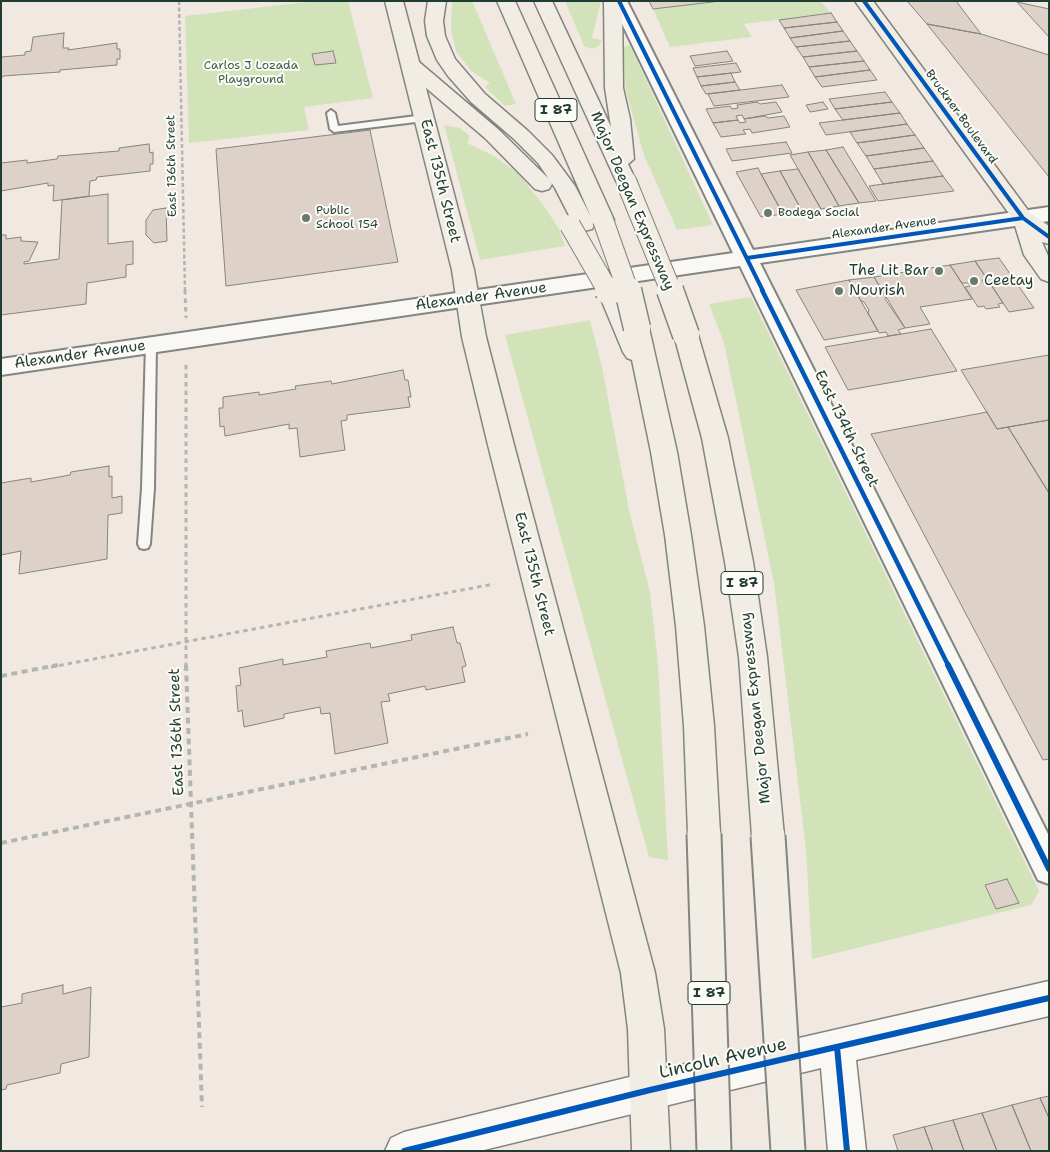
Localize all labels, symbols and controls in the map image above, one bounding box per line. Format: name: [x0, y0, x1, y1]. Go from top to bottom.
park label: Carlos J Lozada Playground: [204, 59, 298, 87]
street label: Bruckner Boulevard: [922, 67, 1000, 167]
road number: I 87: [535, 98, 577, 122]
street label: Major Deegan Expressway: [586, 109, 678, 293]
street label: East 136th Street: [164, 115, 180, 217]
street label: East 135th Street: [416, 117, 464, 245]
place label: Public School 154: [316, 204, 378, 232]
place label: Bodega Social: [778, 206, 859, 220]
marker: Bodega Social: [762, 207, 774, 219]
marker: Public School 154: [300, 212, 312, 224]
street label: Alexander Avenue: [830, 213, 938, 243]
place label: The Lit Bar: [849, 262, 929, 280]
marker: The Lit Bar: [933, 265, 945, 277]
place label: Ceetay: [984, 272, 1033, 290]
marker: Ceetay: [968, 275, 980, 287]
street label: Alexander Avenue: [414, 279, 548, 315]
place label: Nourish: [849, 282, 905, 300]
marker: Nourish: [833, 285, 845, 297]
street label: Alexander Avenue: [13, 337, 147, 373]
street label: East 134th Street: [810, 368, 882, 490]
street label: East 135th Street: [510, 510, 558, 638]
road number: I 87: [721, 572, 763, 594]
street label: Major Deegan Expressway: [737, 611, 775, 805]
street label: East 136th Street: [166, 668, 188, 796]
road number: I 87: [688, 981, 730, 1004]
street label: Lincoln Avenue: [657, 1034, 789, 1084]

